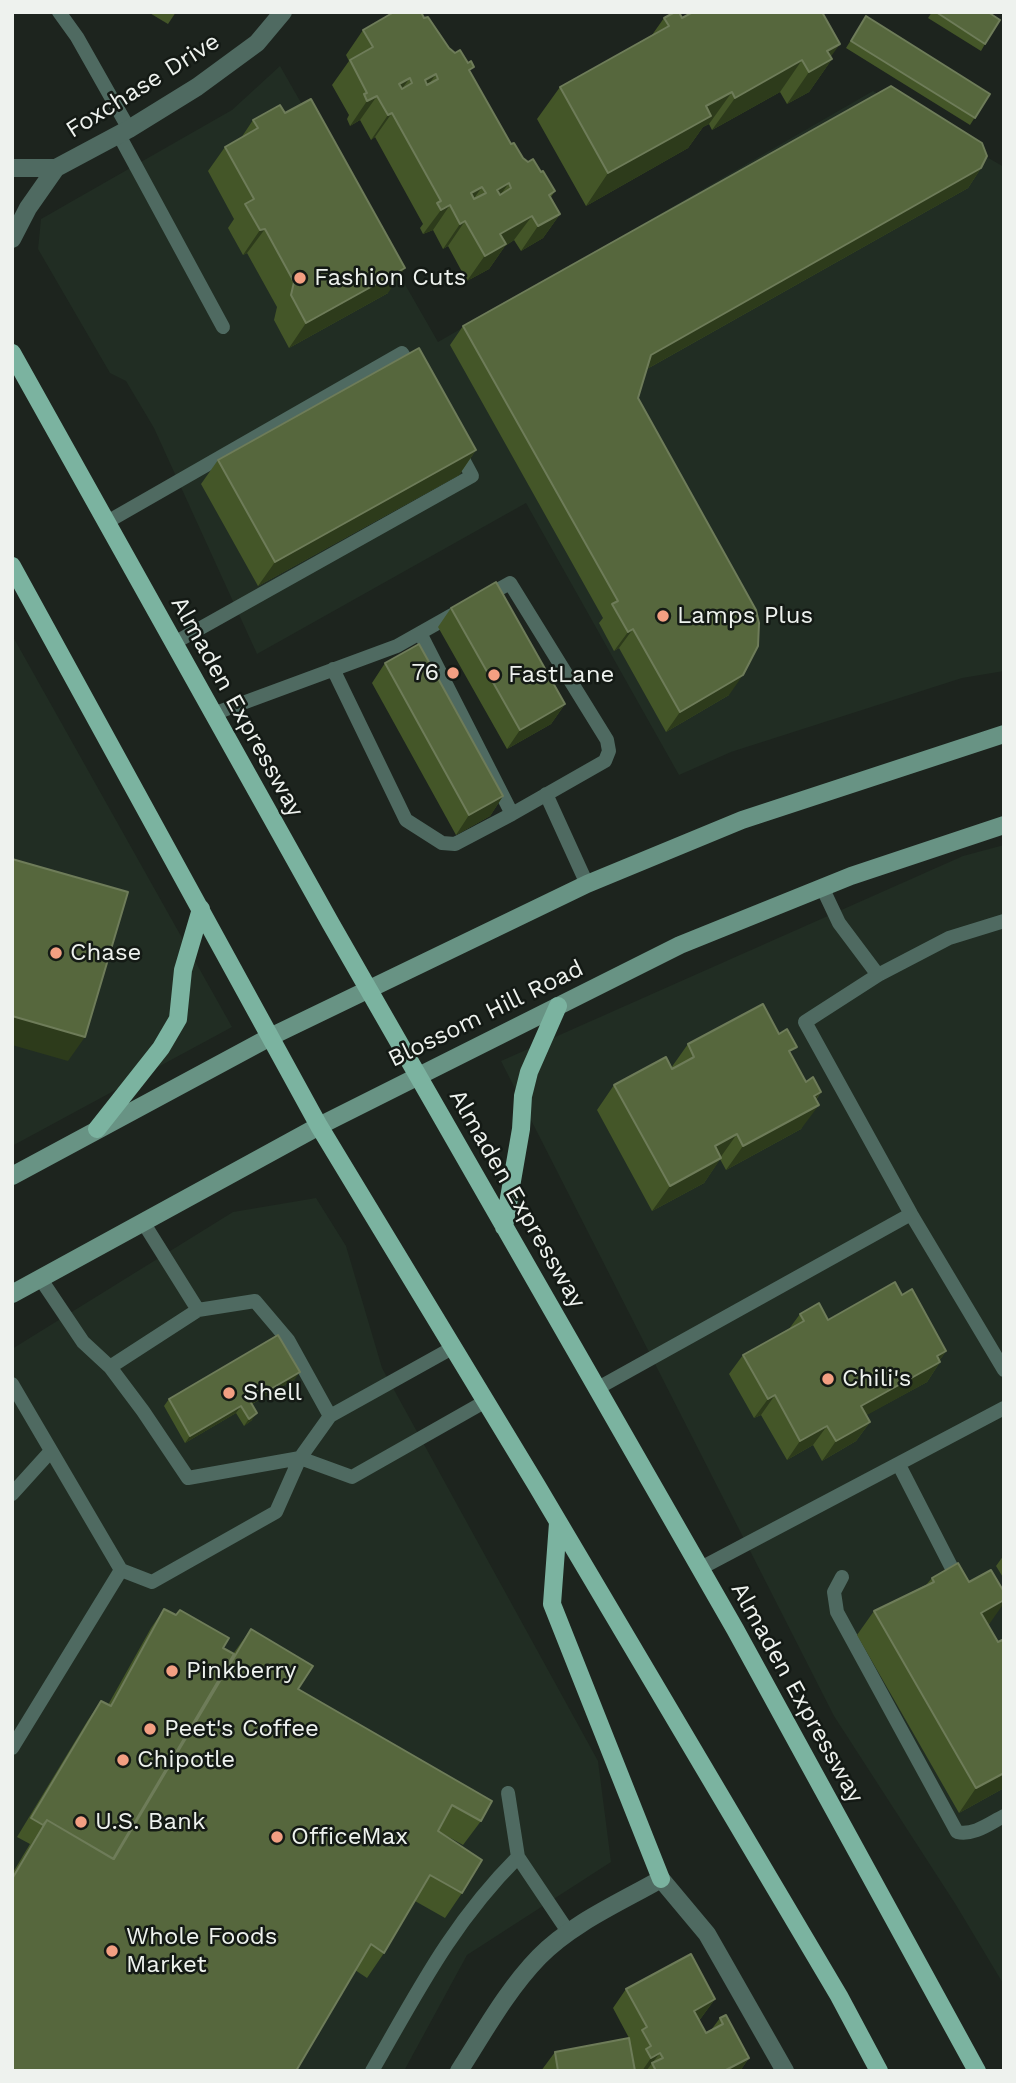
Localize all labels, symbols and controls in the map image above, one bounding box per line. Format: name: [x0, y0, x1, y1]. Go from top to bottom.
street label: Foxchase Drive: [61, 27, 225, 145]
place label: Fashion Cuts: [314, 264, 466, 292]
marker: Fashion Cuts: [292, 270, 308, 286]
street label: Almaden Expressway: [164, 592, 310, 822]
place label: Lamps Plus: [677, 602, 813, 630]
marker: Lamps Plus: [655, 608, 671, 624]
place label: 76: [411, 659, 439, 687]
place label: FastLane: [508, 661, 614, 689]
marker: 76: [445, 665, 461, 681]
marker: FastLane: [486, 667, 502, 683]
place label: Chase: [70, 939, 141, 967]
marker: Chase: [48, 945, 64, 961]
street label: Blossom Hill Road: [384, 954, 588, 1074]
street label: Almaden Expressway: [443, 1085, 591, 1313]
place label: Chili's: [842, 1365, 911, 1393]
marker: Chili's: [820, 1371, 836, 1387]
place label: Shell: [243, 1379, 302, 1407]
marker: Shell: [221, 1385, 237, 1401]
street label: Almaden Expressway: [724, 1578, 870, 1808]
place label: Pinkberry: [186, 1657, 296, 1685]
marker: Pinkberry: [164, 1663, 180, 1679]
place label: Peet's Coffee: [164, 1715, 319, 1743]
marker: Peet's Coffee: [142, 1721, 158, 1737]
place label: Chipotle: [137, 1746, 235, 1774]
marker: Chipotle: [115, 1752, 131, 1768]
place label: U.S. Bank: [95, 1808, 205, 1836]
marker: U.S. Bank: [73, 1814, 89, 1830]
place label: OfficeMax: [291, 1823, 408, 1851]
marker: OfficeMax: [269, 1829, 285, 1845]
place label: Whole Foods Market: [126, 1923, 278, 1979]
marker: Whole Foods Market: [104, 1943, 120, 1959]

